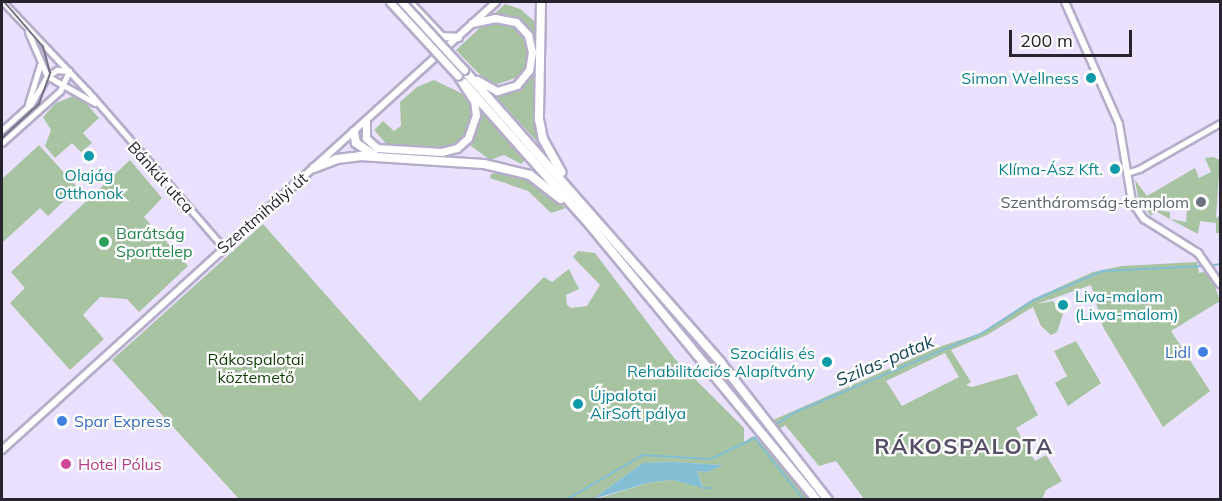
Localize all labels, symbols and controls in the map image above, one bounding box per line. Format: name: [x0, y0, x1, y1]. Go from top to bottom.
scale bar: [1012, 18, 1135, 56]
text: 200 m: [1020, 29, 1073, 52]
place label: Simon Wellness: [961, 68, 1079, 88]
marker: Simon Wellness: [1084, 71, 1098, 85]
street label: Bánkút utca: [124, 137, 198, 217]
marker: Olajág Otthonok: [82, 149, 96, 163]
place label: Klíma-Ász Kft.: [999, 159, 1103, 179]
marker: Klíma-Ász Kft.: [1108, 162, 1122, 176]
place label: Olajág Otthonok: [55, 165, 123, 203]
street label: Szentmihályi út: [213, 168, 311, 258]
place label: Szentháromság-templom: [1000, 192, 1189, 212]
marker: Szentháromság-templom: [1194, 195, 1208, 209]
place label: Barátság Sporttelep: [116, 223, 193, 261]
marker: Barátság Sporttelep: [97, 235, 111, 249]
place label: Liva-malom (Liwa-malom): [1075, 286, 1179, 324]
marker: Liva-malom (Liwa-malom): [1056, 298, 1070, 312]
water label: Szilas-patak: [833, 331, 937, 391]
place label: Lidl: [1165, 342, 1191, 362]
place label: Szociális és Rehabilitációs Alapítvány: [627, 343, 815, 381]
marker: Lidl: [1196, 345, 1210, 359]
park label: Rákospalotai köztemető: [208, 349, 304, 387]
marker: Szociális és Rehabilitációs Alapítvány: [820, 355, 834, 369]
place label: Újpalotai AirSoft pálya: [590, 385, 686, 423]
marker: Újpalotai AirSoft pálya: [571, 397, 585, 411]
place label: Spar Express: [74, 411, 171, 431]
marker: Spar Express: [55, 414, 69, 428]
district label: RÁKOSPALOTA: [874, 434, 1054, 460]
place label: Hotel Pólus: [78, 454, 162, 474]
marker: Hotel Pólus: [59, 457, 73, 471]

